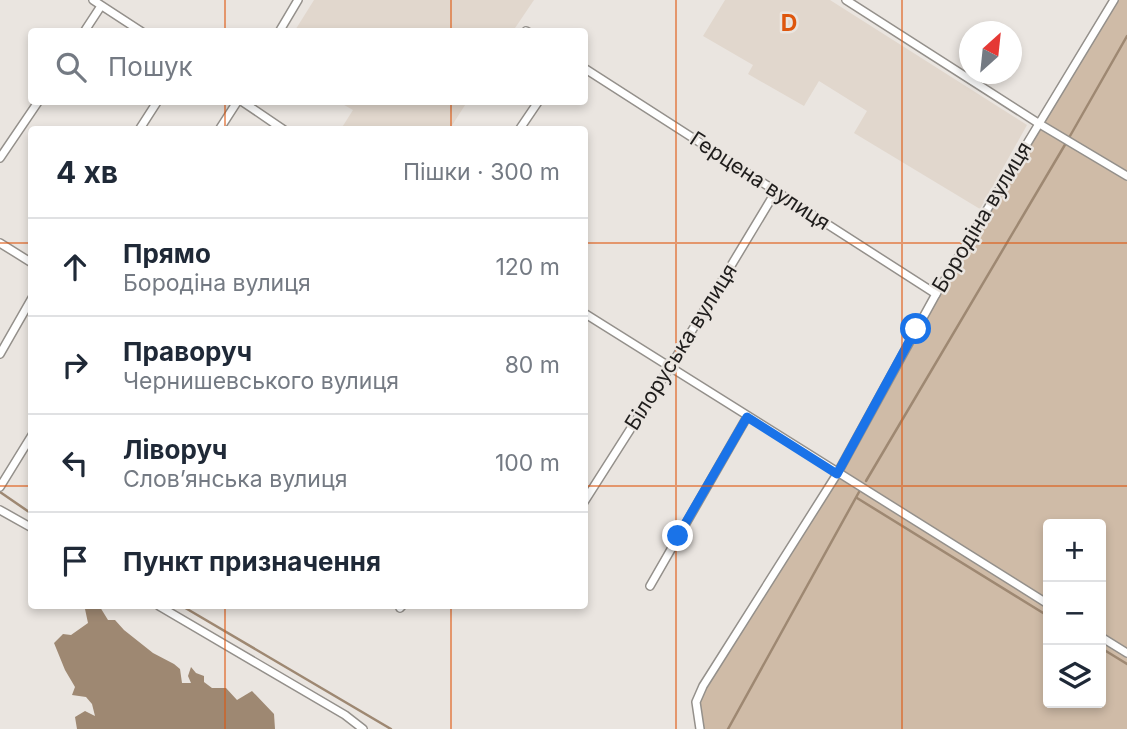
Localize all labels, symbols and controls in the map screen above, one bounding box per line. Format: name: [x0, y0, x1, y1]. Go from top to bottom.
text: D: [781, 9, 797, 37]
north arrow: [959, 21, 1022, 84]
search box: [28, 28, 588, 105]
icon: search: [52, 48, 90, 86]
text: Пошук: [108, 51, 193, 82]
street label: Герцена вулиця: [686, 126, 835, 235]
street label: Бородіна вулиця: [927, 137, 1036, 297]
text: 4 хв: [56, 154, 118, 190]
text: Пішки · 300 m: [403, 158, 560, 186]
text: Прямо: [123, 238, 211, 269]
icon: ahead: [56, 248, 94, 286]
text: 120 m: [495, 253, 560, 281]
street label: Білоруська вулиця: [619, 259, 742, 435]
text: Бородіна вулиця: [123, 269, 311, 297]
route start: [900, 313, 931, 344]
text: Праворуч: [123, 336, 252, 367]
icon: right: [56, 346, 94, 384]
text: 80 m: [505, 351, 560, 379]
text: Чернишевського вулиця: [123, 367, 399, 395]
text: Ліворуч: [123, 434, 227, 465]
icon: left: [56, 444, 94, 482]
text: 100 m: [495, 449, 560, 477]
text: Слов’янська вулиця: [123, 465, 347, 493]
map controls: [1043, 519, 1106, 708]
button: +: [1043, 519, 1106, 582]
route end: [662, 520, 693, 551]
icon: arrive: [56, 542, 94, 580]
text: Пункт призначення: [123, 546, 381, 577]
button: −: [1043, 582, 1106, 645]
button: layers: [1043, 645, 1106, 708]

